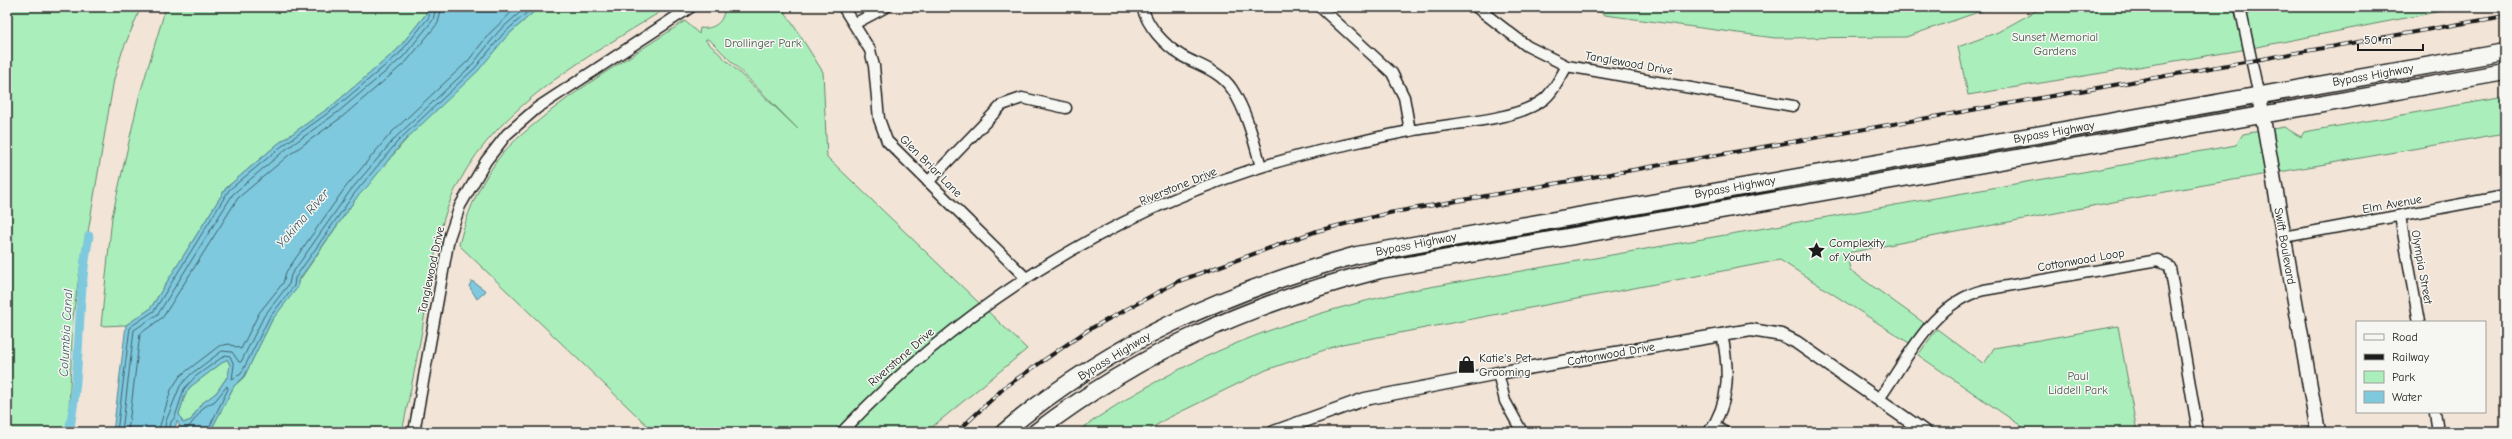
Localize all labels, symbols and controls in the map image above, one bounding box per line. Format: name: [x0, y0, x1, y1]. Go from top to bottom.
scale bar: [2358, 26, 2423, 52]
park label: Sunset Memorial Gardens: [2012, 30, 2098, 58]
text: 50 m: [2364, 33, 2392, 47]
park label: Drollinger Park: [724, 36, 802, 50]
street label: Tanglewood Drive: [1584, 48, 1674, 78]
street label: Bypass Highway: [2331, 61, 2415, 89]
street label: Bypass Highway: [2012, 118, 2096, 146]
street label: Glen Briar Lane: [897, 132, 965, 200]
street label: Riverstone Drive: [1137, 164, 1219, 208]
street label: Bypass Highway: [1693, 173, 1777, 201]
water label: Yakima River: [273, 185, 332, 251]
street label: Elm Avenue: [2361, 192, 2423, 216]
street label: Swift Boulevard: [2271, 207, 2299, 285]
street label: Tanglewood Drive: [415, 225, 447, 315]
street label: Bypass Highway: [1374, 229, 1458, 259]
street label: Olympia Street: [2409, 229, 2436, 306]
place label: Complexity of Youth: [1829, 236, 1885, 264]
place icon: Complexity of Youth: [1806, 240, 1826, 260]
street label: Cottonwood Loop: [2036, 245, 2126, 275]
water label: Columbia Canal: [56, 289, 75, 377]
legend: [2356, 321, 2486, 413]
street label: Riverstone Drive: [865, 325, 937, 389]
street label: Bypass Highway: [1075, 329, 1153, 383]
text: Road: [2392, 330, 2418, 344]
street label: Cottonwood Drive: [1566, 339, 1656, 369]
text: Railway: [2392, 350, 2430, 364]
place label: Katie's Pet Grooming: [1479, 351, 1532, 379]
shop icon: Katie's Pet Grooming: [1456, 355, 1476, 375]
park label: Paul Liddell Park: [2048, 369, 2108, 397]
text: Park: [2392, 370, 2415, 384]
text: Water: [2392, 390, 2422, 404]

